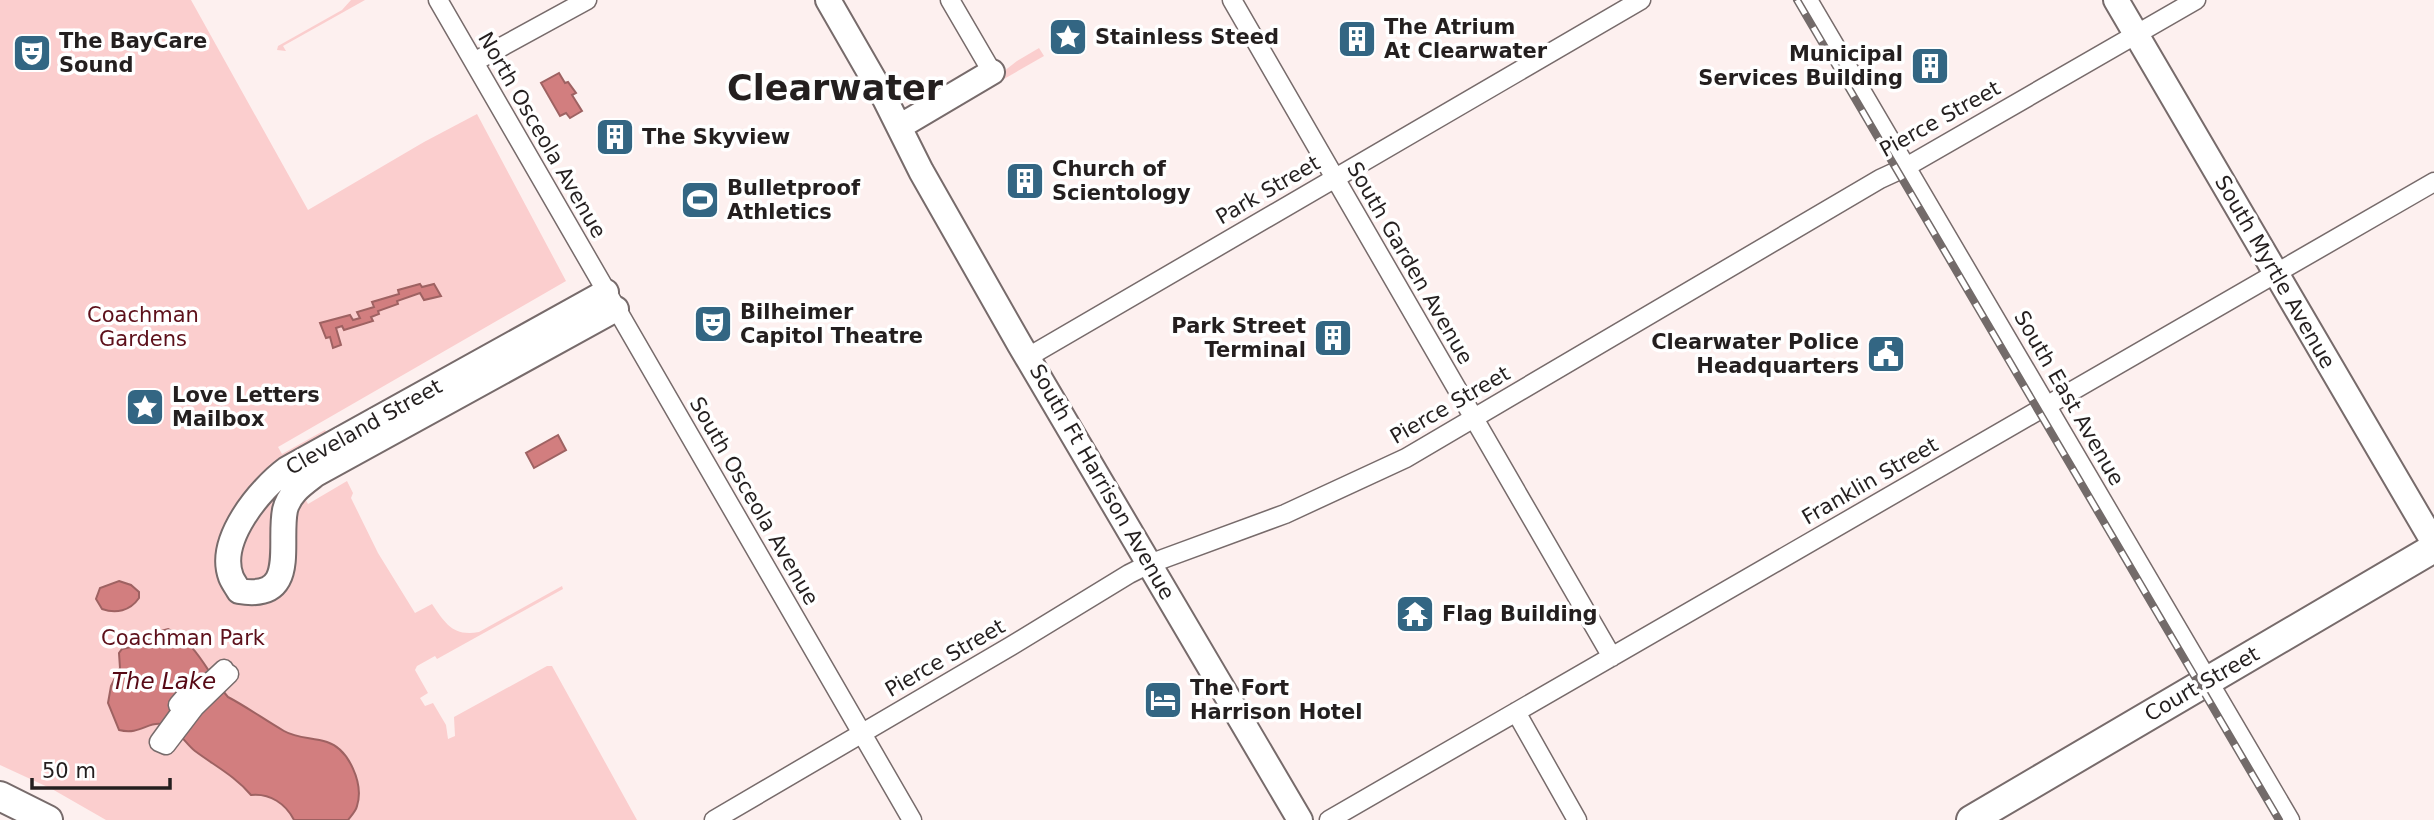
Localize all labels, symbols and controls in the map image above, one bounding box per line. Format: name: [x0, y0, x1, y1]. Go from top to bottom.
place label: The Atrium At Clearwater: [1384, 15, 1548, 63]
place icon: Stainless Steed: [1047, 16, 1089, 58]
building icon: The Atrium At Clearwater: [1336, 18, 1378, 60]
place label: Stainless Steed: [1095, 25, 1279, 49]
street label: North Osceola Avenue: [473, 28, 611, 242]
place label: The BayCare Sound: [59, 29, 207, 77]
theatre icon: The BayCare Sound: [11, 32, 53, 74]
place label: Municipal Services Building: [1698, 42, 1903, 90]
building icon: Municipal Services Building: [1909, 45, 1951, 87]
district label: Clearwater: [727, 68, 944, 108]
street label: Pierce Street: [1876, 76, 2004, 162]
building icon: The Skyview: [594, 116, 636, 158]
place label: The Skyview: [642, 125, 790, 149]
street label: Park Street: [1212, 151, 1324, 229]
place label: Church of Scientology: [1052, 157, 1191, 205]
street label: South Garden Avenue: [1342, 158, 1478, 368]
building icon: Church of Scientology: [1004, 160, 1046, 202]
street label: South Myrtle Avenue: [2210, 171, 2340, 373]
place label: Bulletproof Athletics: [727, 176, 861, 224]
sports icon: Bulletproof Athletics: [679, 179, 721, 221]
place label: Bilheimer Capitol Theatre: [740, 300, 923, 348]
park label: Coachman Gardens: [87, 303, 199, 351]
theatre icon: Bilheimer Capitol Theatre: [692, 303, 734, 345]
street label: South East Avenue: [2009, 306, 2129, 490]
place label: Park Street Terminal: [1171, 314, 1306, 362]
building icon: Park Street Terminal: [1312, 317, 1354, 359]
place label: Clearwater Police Headquarters: [1651, 330, 1859, 378]
public building icon: Clearwater Police Headquarters: [1865, 333, 1907, 375]
street label: South Ft Harrison Avenue: [1025, 360, 1179, 604]
street label: Pierce Street: [1386, 361, 1514, 449]
street label: Cleveland Street: [282, 374, 446, 480]
place label: Love Letters Mailbox: [172, 383, 320, 431]
place icon: Love Letters Mailbox: [124, 386, 166, 428]
street label: South Osceola Avenue: [685, 393, 823, 609]
street label: Franklin Street: [1798, 432, 1942, 530]
temple icon: Flag Building: [1394, 593, 1436, 635]
place label: Flag Building: [1442, 602, 1598, 626]
street label: Pierce Street: [881, 614, 1009, 702]
park label: Coachman Park: [101, 626, 266, 650]
street label: Court Street: [2140, 642, 2264, 726]
water label: The Lake: [112, 668, 216, 694]
place label: The Fort Harrison Hotel: [1190, 676, 1362, 724]
hotel icon: The Fort Harrison Hotel: [1142, 679, 1184, 721]
scale bar: [32, 746, 170, 790]
text: 50 m: [42, 759, 96, 783]

